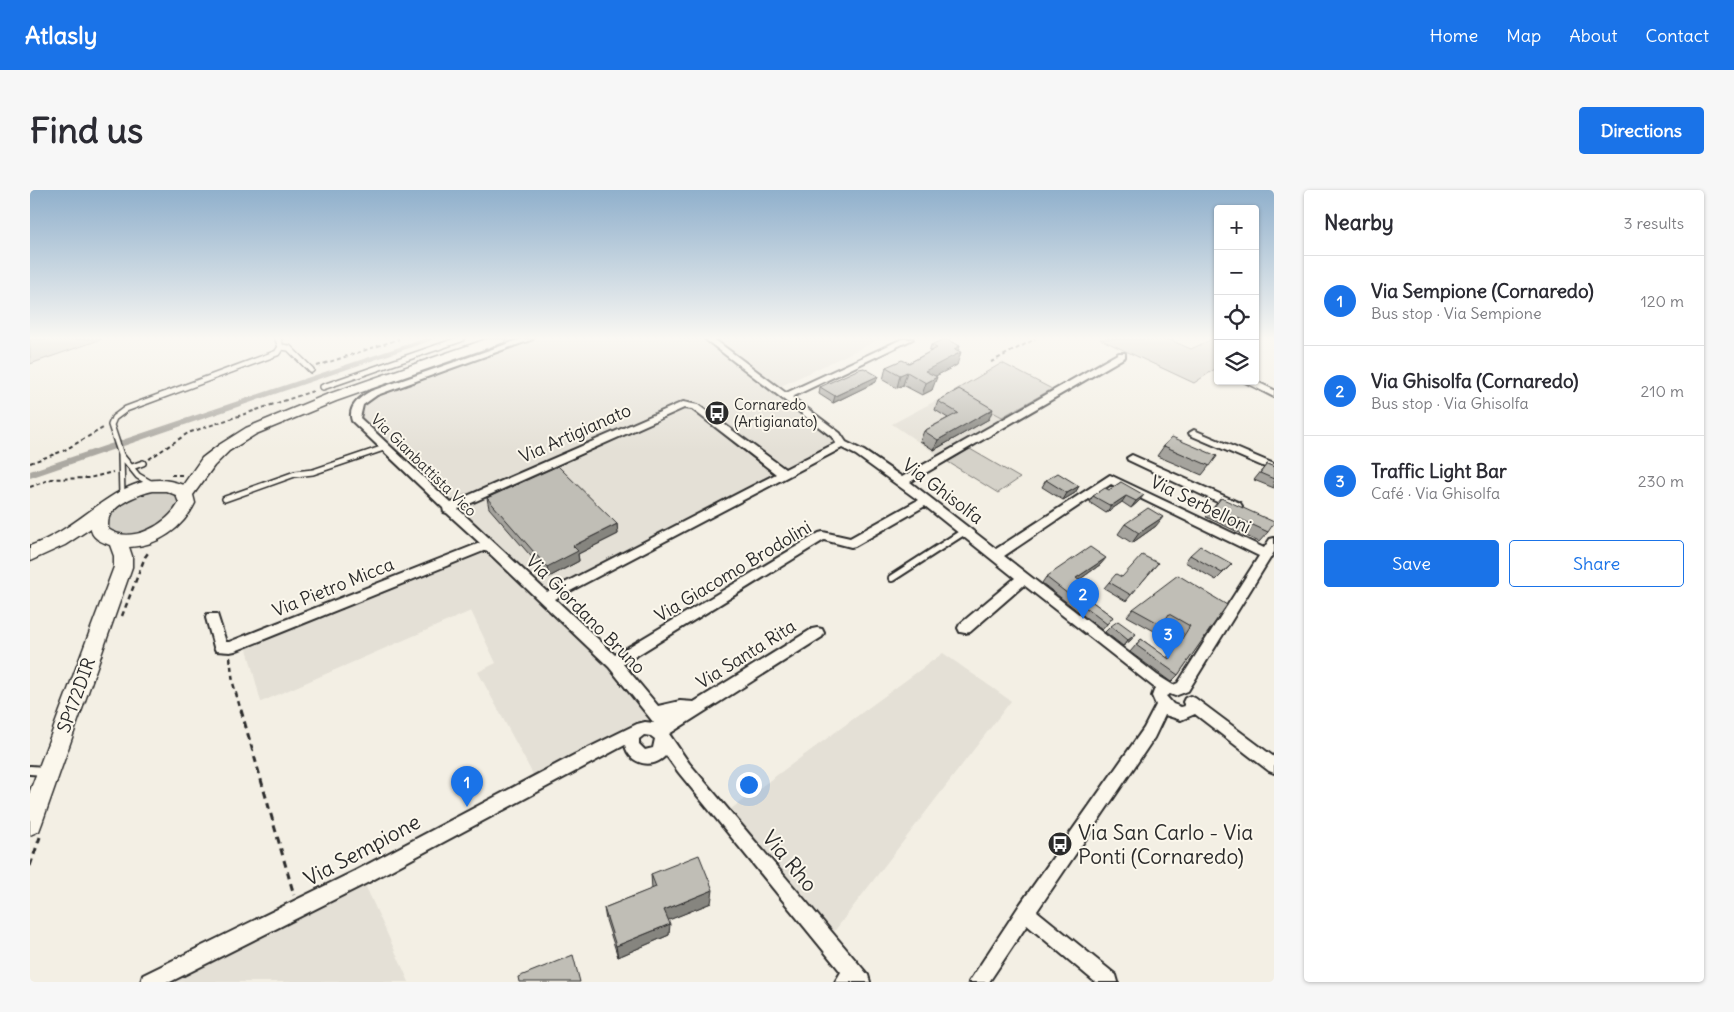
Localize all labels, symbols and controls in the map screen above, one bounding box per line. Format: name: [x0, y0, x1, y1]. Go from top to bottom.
text: Atlasly: [25, 20, 97, 50]
text: Home: [1430, 24, 1478, 47]
text: Map: [1506, 24, 1541, 47]
text: About: [1569, 24, 1617, 47]
text: Contact: [1645, 24, 1709, 47]
button: Directions: [1579, 107, 1704, 154]
text: Find us: [30, 108, 143, 152]
map controls: [1214, 205, 1259, 385]
button: +: [1214, 205, 1259, 250]
text: Nearby: [1324, 209, 1394, 236]
text: 3 results: [1624, 213, 1684, 233]
button: −: [1214, 250, 1259, 295]
text: Via Sempione (Cornaredo): [1371, 279, 1594, 303]
text: 1: [1337, 291, 1343, 311]
text: 120 m: [1641, 291, 1684, 311]
button: locate: [1214, 295, 1259, 340]
text: Bus stop · Via Sempione: [1371, 303, 1542, 323]
button: layers: [1214, 340, 1259, 385]
text: Via Ghisolfa (Cornaredo): [1371, 369, 1579, 393]
text: 2: [1336, 381, 1344, 401]
text: 210 m: [1641, 381, 1684, 401]
text: Bus stop · Via Ghisolfa: [1371, 393, 1529, 413]
place label: Cornaredo (Artigianato): [734, 395, 817, 431]
street label: Via Artigianato: [515, 398, 635, 468]
bus stop icon: Cornaredo (Artigianato): [704, 400, 730, 426]
street label: Via Gianbattista Vico: [367, 410, 481, 520]
street label: Via Ghisolfa: [898, 453, 988, 529]
text: Traffic Light Bar: [1371, 459, 1507, 483]
street label: Via Serbelloni: [1147, 470, 1255, 538]
text: 3: [1335, 471, 1345, 491]
text: 230 m: [1638, 471, 1684, 491]
text: Café · Via Ghisolfa: [1371, 483, 1500, 503]
street label: Via Giacomo Brodolini: [651, 515, 815, 627]
button: Save: [1324, 540, 1499, 587]
button: Share: [1509, 540, 1684, 587]
street label: Via Giordano Bruno: [521, 549, 651, 679]
street label: Via Pietro Micca: [269, 552, 397, 622]
pin: 2: [1067, 578, 1099, 619]
street label: Via Santa Rita: [692, 614, 800, 694]
pin: 3: [1152, 618, 1184, 659]
street label: SP172DIR: [52, 654, 100, 736]
pin: 1: [451, 766, 483, 807]
your location: [736, 772, 762, 798]
street label: Via Sempione: [299, 808, 425, 892]
place label: Via San Carlo - Via Ponti (Cornaredo): [1078, 819, 1253, 870]
street label: Via Rho: [756, 825, 824, 897]
bus stop icon: Via San Carlo - Via Ponti (Cornaredo): [1047, 831, 1073, 857]

